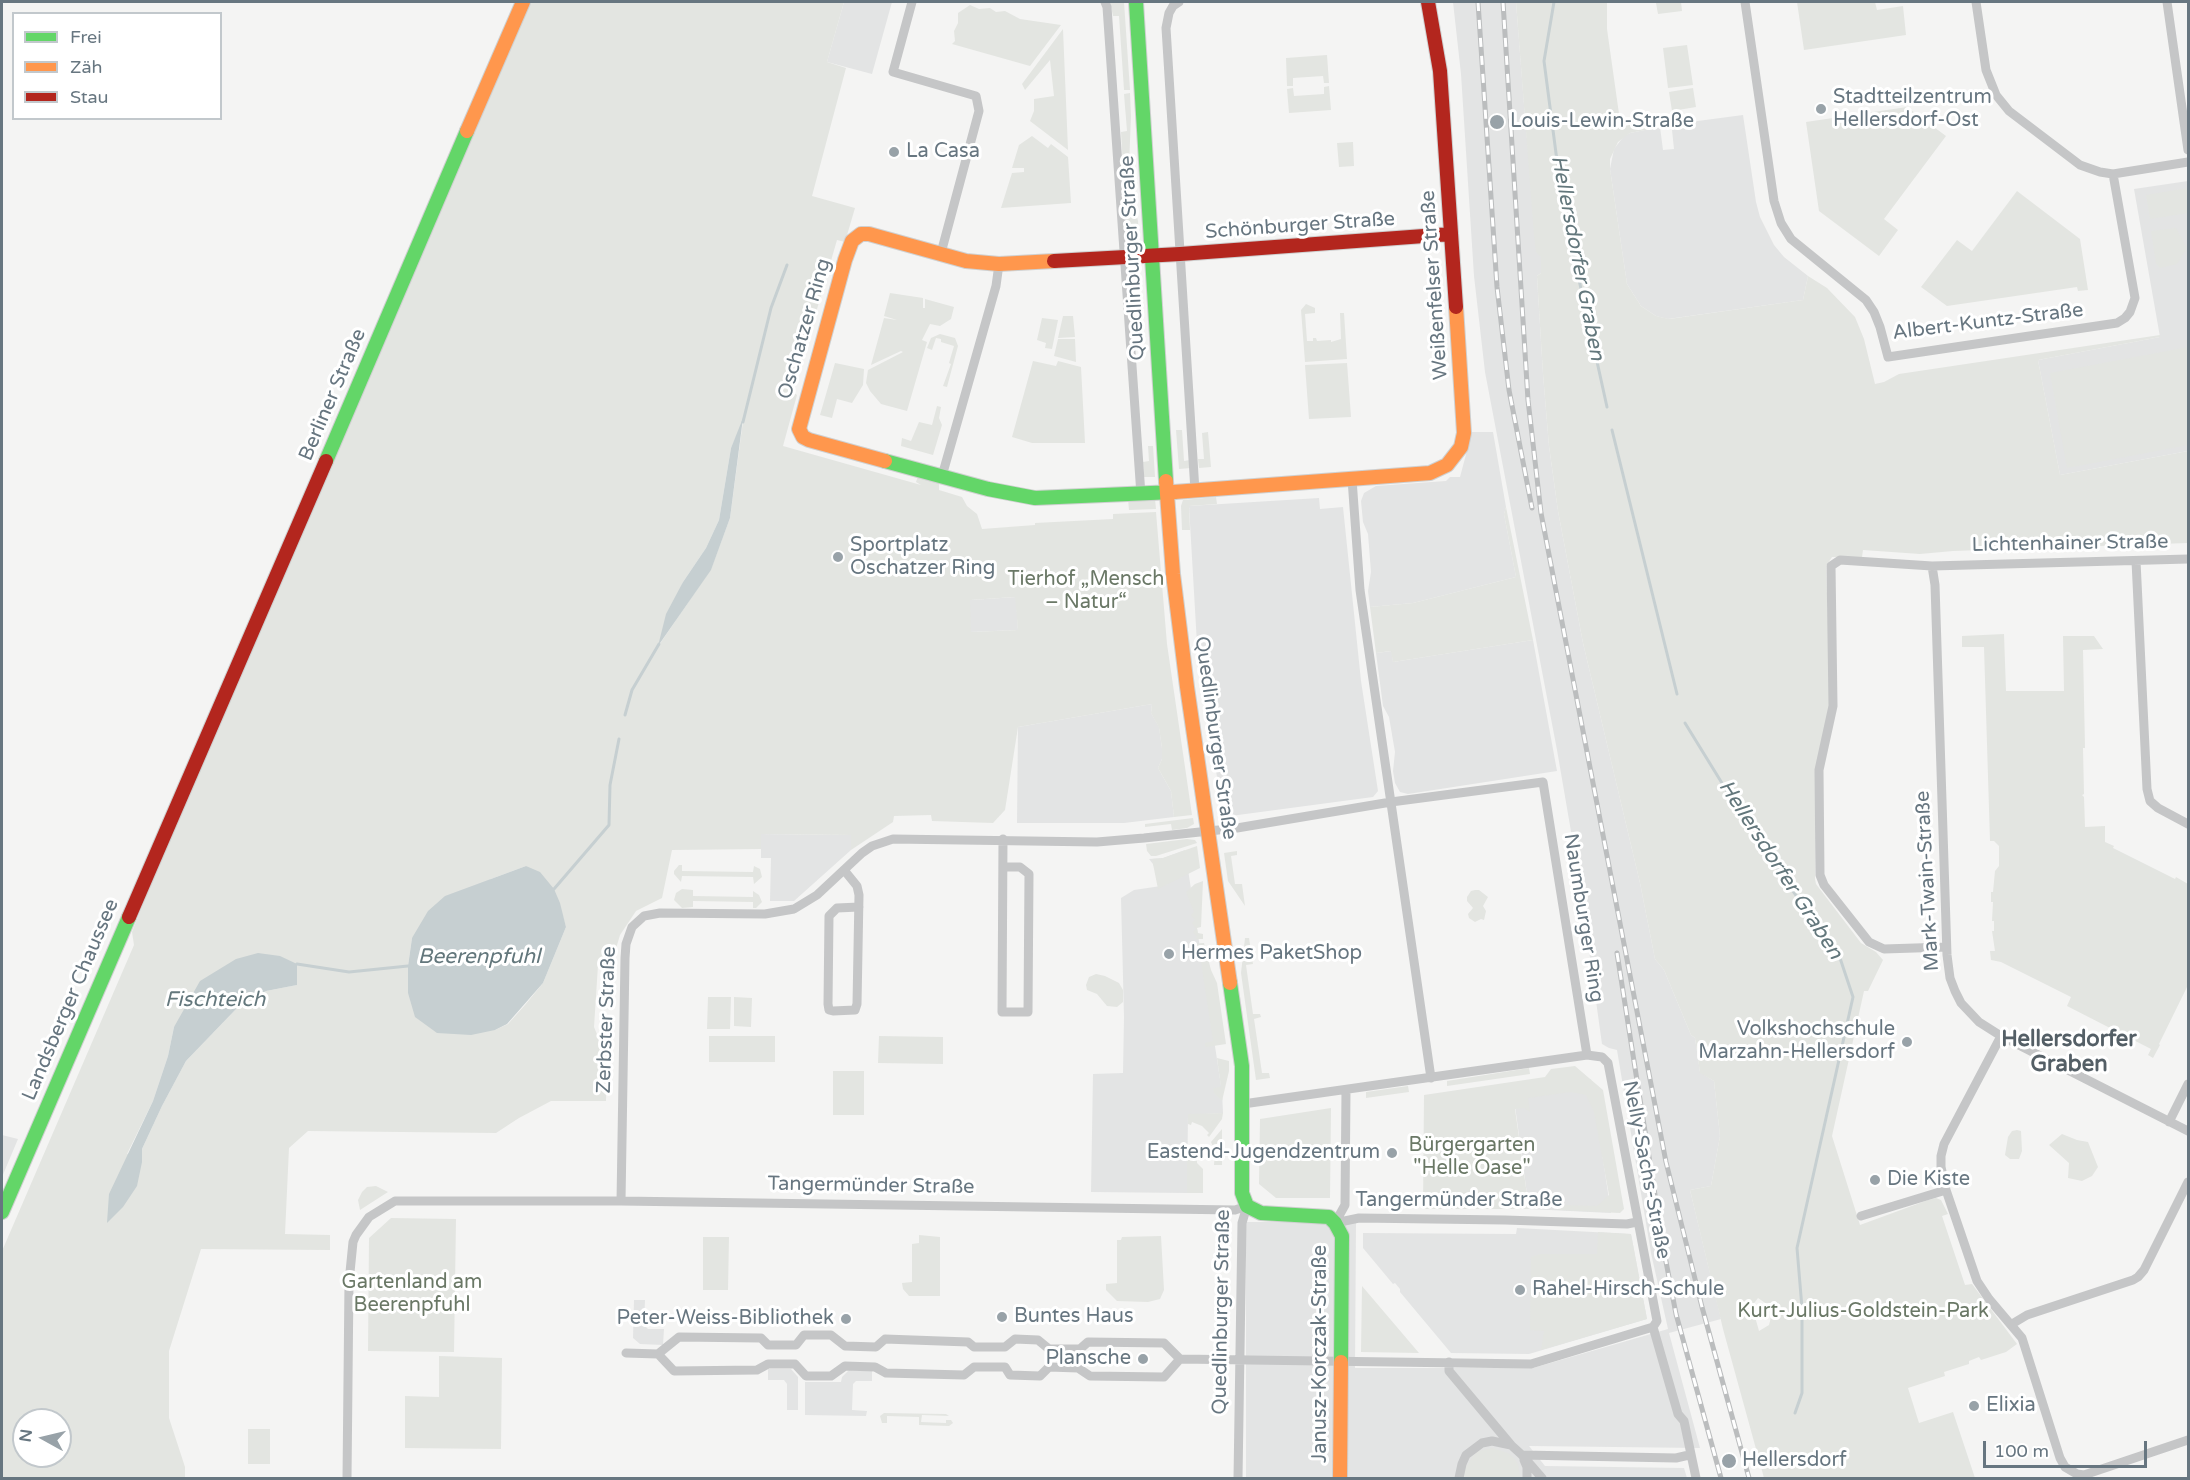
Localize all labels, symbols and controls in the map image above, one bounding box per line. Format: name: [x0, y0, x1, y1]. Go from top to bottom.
legend: [12, 12, 222, 120]
text: Frei: [70, 26, 102, 48]
text: Zäh: [70, 56, 103, 78]
text: Stau: [70, 86, 109, 108]
place label: Stadtteilzentrum Hellersdorf-Ost: [1833, 86, 1992, 133]
marker: Stadtteilzentrum Hellersdorf-Ost: [1814, 102, 1828, 116]
place label: Louis-Lewin-Straße: [1510, 110, 1694, 134]
marker: Louis-Lewin-Straße: [1488, 113, 1506, 131]
place label: La Casa: [906, 140, 980, 164]
marker: La Casa: [887, 145, 901, 159]
water label: Hellersdorfer Graben: [1545, 153, 1609, 363]
street label: Quedlinburger Straße: [1116, 155, 1150, 361]
street label: Weißenfelser Straße: [1416, 189, 1454, 381]
street label: Schönburger Straße: [1204, 207, 1396, 245]
street label: Oschatzer Ring: [773, 256, 837, 402]
street label: Albert-Kuntz-Straße: [1891, 298, 2085, 346]
street label: Berliner Straße: [294, 325, 372, 465]
street label: Lichtenhainer Straße: [1971, 530, 2169, 558]
place label: Sportplatz Oschatzer Ring: [850, 534, 995, 581]
marker: Sportplatz Oschatzer Ring: [831, 550, 845, 564]
park label: Tierhof „Mensch – Natur“: [1008, 568, 1164, 615]
street label: Quedlinburger Straße: [1189, 635, 1241, 841]
water label: Hellersdorfer Graben: [1713, 776, 1847, 964]
street label: Mark-Twain-Straße: [1911, 790, 1945, 972]
street label: Naumburger Ring: [1558, 832, 1608, 1004]
street label: Landsberger Chaussee: [18, 896, 124, 1104]
place label: Hermes PaketShop: [1181, 942, 1362, 966]
water label: Beerenpfuhl: [418, 944, 540, 970]
street label: Zerbster Straße: [592, 946, 622, 1094]
marker: Hermes PaketShop: [1162, 947, 1176, 961]
water label: Fischteich: [165, 987, 265, 1013]
place label: Volkshochschule Marzahn-Hellersdorf: [1698, 1018, 1895, 1065]
district label: Hellersdorfer Graben: [2001, 1027, 2137, 1078]
marker: Volkshochschule Marzahn-Hellersdorf: [1900, 1035, 1914, 1049]
street label: Nelly-Sachs-Straße: [1617, 1079, 1675, 1261]
park label: Bürgergarten "Helle Oase": [1408, 1134, 1536, 1181]
place label: Eastend-Jugendzentrum: [1147, 1141, 1380, 1165]
marker: Eastend-Jugendzentrum: [1385, 1146, 1399, 1160]
place label: Die Kiste: [1887, 1168, 1970, 1192]
street label: Tangermünder Straße: [767, 1172, 975, 1200]
marker: Die Kiste: [1868, 1173, 1882, 1187]
street label: Tangermünder Straße: [1356, 1189, 1562, 1213]
street label: Quedlinburger Straße: [1208, 1209, 1236, 1415]
street label: Janusz-Korczak-Straße: [1309, 1245, 1333, 1463]
park label: Gartenland am Beerenpfuhl: [342, 1271, 482, 1318]
place label: Rahel-Hirsch-Schule: [1532, 1278, 1724, 1302]
marker: Rahel-Hirsch-Schule: [1513, 1283, 1527, 1297]
park label: Kurt-Julius-Goldstein-Park: [1737, 1300, 1989, 1324]
place label: Buntes Haus: [1014, 1305, 1133, 1329]
place label: Peter-Weiss-Bibliothek: [617, 1307, 834, 1331]
marker: Buntes Haus: [995, 1310, 1009, 1324]
marker: Peter-Weiss-Bibliothek: [839, 1312, 853, 1326]
place label: Plansche: [1046, 1347, 1131, 1371]
marker: Plansche: [1136, 1352, 1150, 1366]
place label: Elixia: [1986, 1394, 2036, 1418]
marker: Elixia: [1967, 1399, 1981, 1413]
north arrow: [12, 1408, 72, 1468]
text: N: [15, 1428, 37, 1444]
scale bar: [1986, 1429, 2150, 1467]
text: 100 m: [1994, 1440, 2049, 1462]
place label: Hellersdorf: [1742, 1449, 1847, 1473]
marker: Hellersdorf: [1720, 1452, 1738, 1470]

